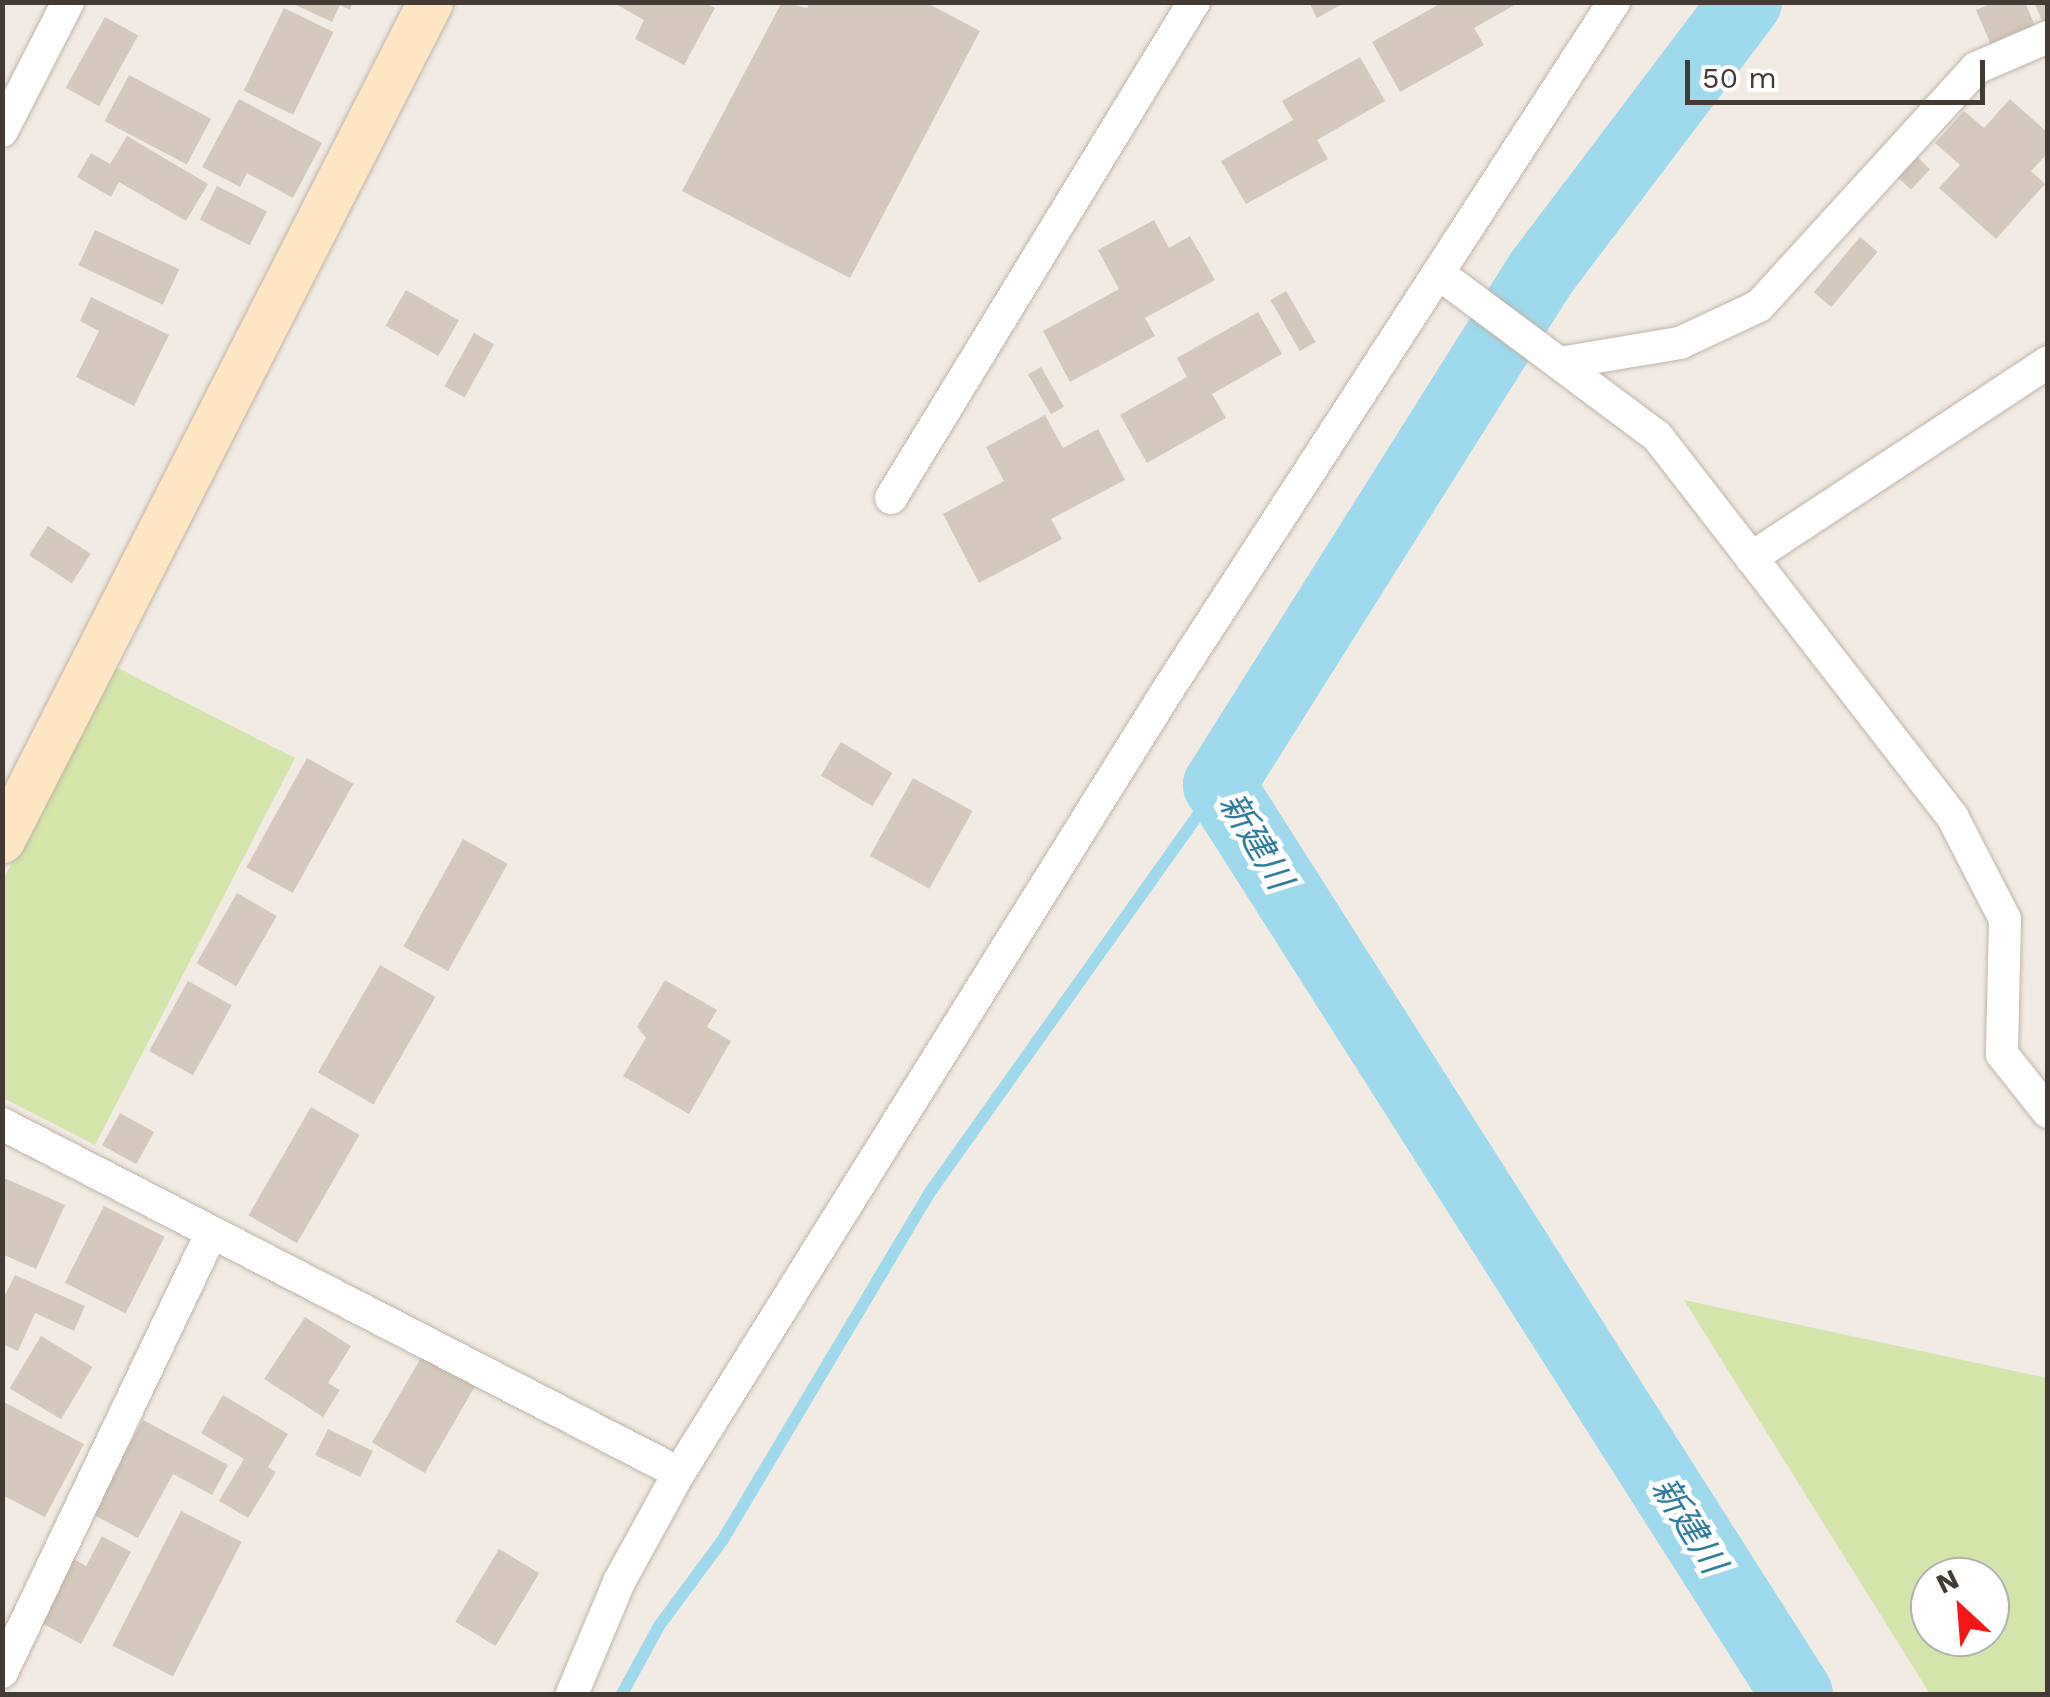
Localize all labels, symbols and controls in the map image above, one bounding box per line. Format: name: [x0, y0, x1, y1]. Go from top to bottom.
scale bar: [1690, 40, 1990, 102]
text: 50 m: [1702, 60, 1777, 95]
water label: 新建川: [1211, 785, 1301, 897]
water label: 新建川: [1643, 1469, 1735, 1581]
north arrow: [1910, 1557, 2010, 1657]
text: N: [1931, 1562, 1964, 1601]

